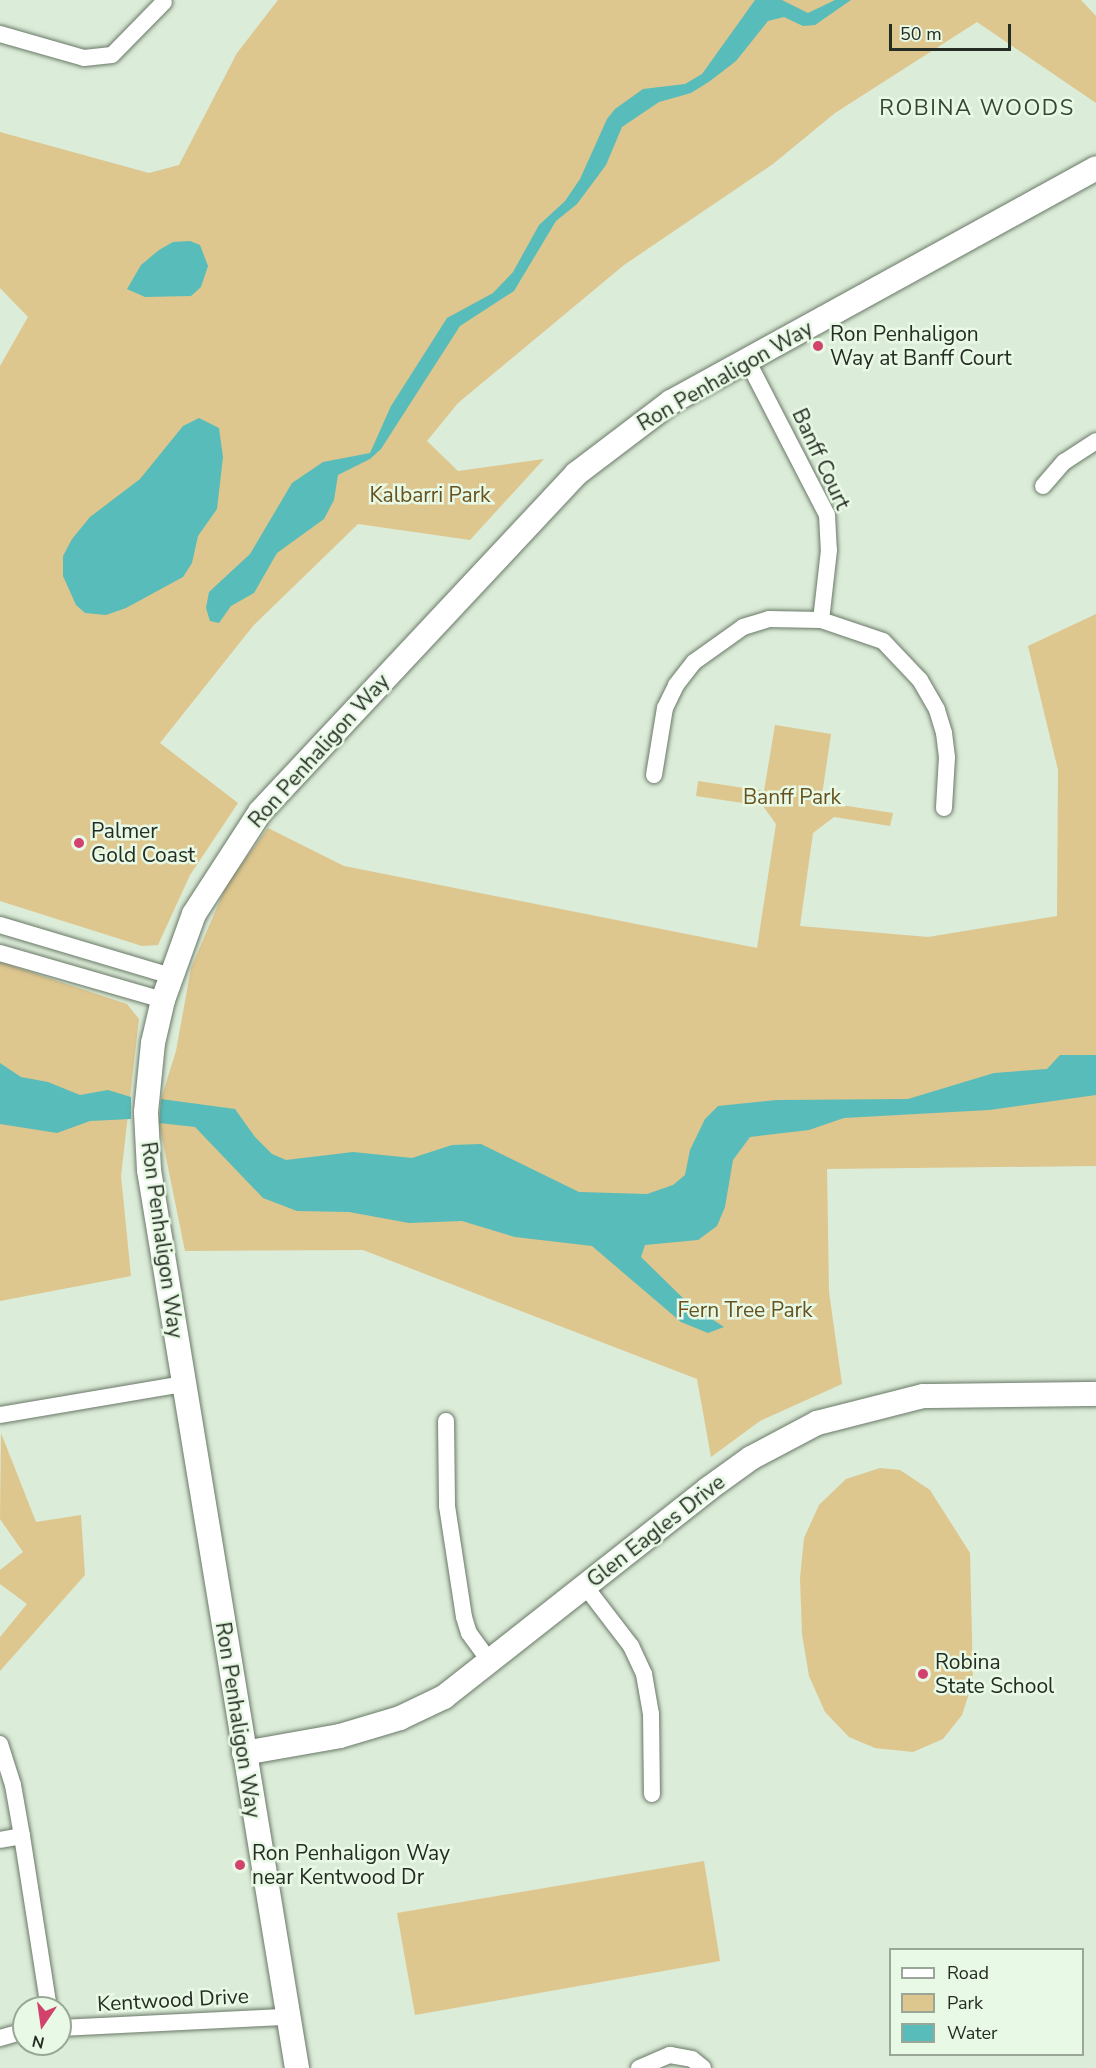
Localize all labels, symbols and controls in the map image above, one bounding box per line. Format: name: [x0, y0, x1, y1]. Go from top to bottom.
scale bar: [892, 12, 1014, 50]
text: 50 m: [900, 22, 942, 46]
district label: ROBINA WOODS: [879, 96, 1075, 122]
street label: Ron Penhaligon Way: [633, 316, 817, 436]
place label: Ron Penhaligon Way at Banff Court: [830, 321, 1012, 371]
marker: Ron Penhaligon Way at Banff Court: [811, 339, 825, 353]
street label: Banff Court: [787, 404, 855, 514]
park label: Kalbarri Park: [369, 482, 491, 508]
street label: Ron Penhaligon Way: [243, 669, 395, 833]
park label: Banff Park: [743, 784, 841, 810]
place label: Palmer Gold Coast: [91, 818, 195, 868]
marker: Palmer Gold Coast: [72, 836, 86, 850]
street label: Ron Penhaligon Way: [136, 1140, 188, 1340]
park label: Fern Tree Park: [677, 1297, 813, 1323]
street label: Glen Eagles Drive: [582, 1469, 730, 1593]
street label: Ron Penhaligon Way: [210, 1620, 266, 1820]
place label: Robina State School: [935, 1649, 1054, 1699]
marker: Robina State School: [916, 1667, 930, 1681]
place label: Ron Penhaligon Way near Kentwood Dr: [252, 1840, 450, 1890]
marker: Ron Penhaligon Way near Kentwood Dr: [233, 1858, 247, 1872]
legend: [889, 1948, 1084, 2056]
text: Road: [947, 1961, 989, 1985]
street label: Kentwood Drive: [97, 1983, 249, 2017]
text: Park: [947, 1991, 983, 2015]
north arrow: [12, 1996, 72, 2056]
text: Water: [947, 2021, 998, 2045]
text: N: [30, 2030, 47, 2054]

